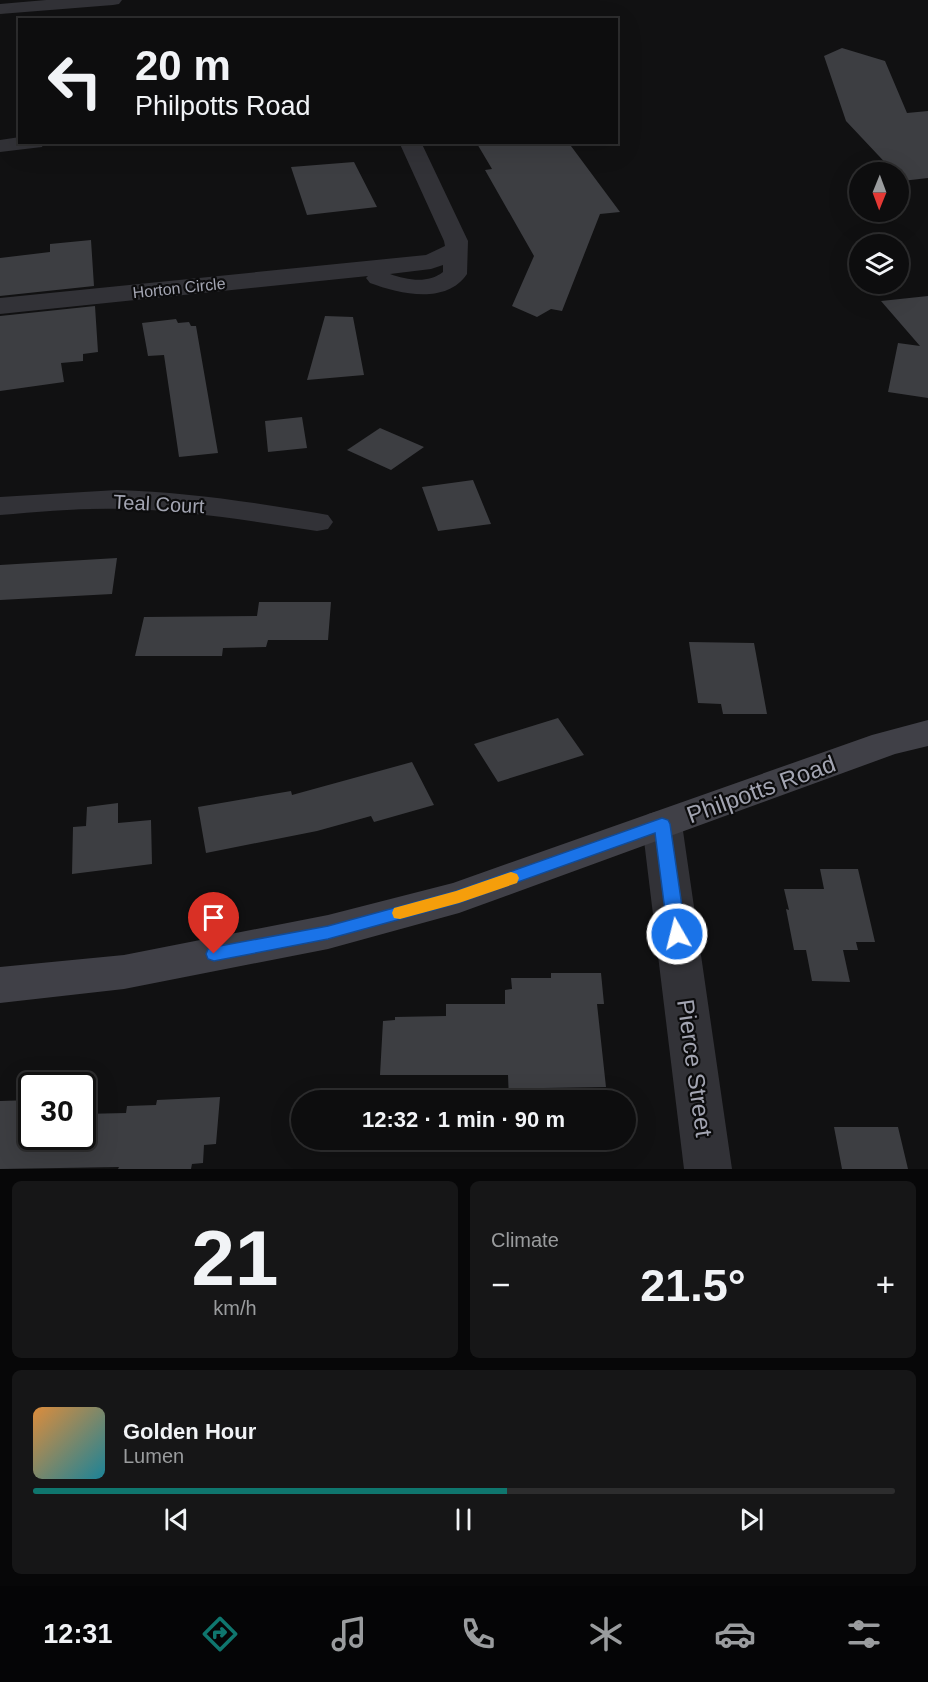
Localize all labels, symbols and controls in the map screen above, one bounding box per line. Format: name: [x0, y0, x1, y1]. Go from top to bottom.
icon: left: [36, 42, 114, 120]
text: 20 m: [135, 42, 231, 89]
text: Philpotts Road: [135, 91, 311, 121]
north arrow: [849, 162, 909, 222]
map controls: [849, 162, 909, 294]
button: layers: [849, 234, 909, 294]
street label: Horton Circle: [132, 275, 226, 301]
street label: Teal Court: [113, 491, 206, 517]
street label: Philpotts Road: [683, 750, 839, 828]
pin: [188, 892, 239, 954]
icon: arrive: [197, 901, 230, 934]
position arrow: [645, 902, 709, 966]
street label: Pierce Street: [672, 997, 718, 1139]
speed limit sign: 30: [18, 1072, 96, 1150]
text: 12:32 · 1 min · 90 m: [362, 1107, 565, 1132]
text: 21: [192, 1214, 278, 1302]
text: Climate: [491, 1229, 559, 1251]
text: 21.5°: [640, 1260, 746, 1311]
text: −: [491, 1266, 510, 1303]
text: +: [876, 1266, 895, 1303]
text: km/h: [213, 1297, 257, 1319]
text: Golden Hour: [123, 1419, 256, 1444]
text: Lumen: [123, 1445, 184, 1467]
icon: previous: [160, 1503, 193, 1536]
icon: pause: [447, 1503, 480, 1536]
icon: next: [735, 1503, 768, 1536]
icon: directions: [199, 1613, 241, 1655]
icon: music: [328, 1613, 370, 1655]
icon: phone: [457, 1613, 499, 1655]
icon: climate: [585, 1613, 627, 1655]
icon: car: [714, 1613, 756, 1655]
icon: filters: [843, 1613, 885, 1655]
text: 12:31: [43, 1619, 112, 1649]

